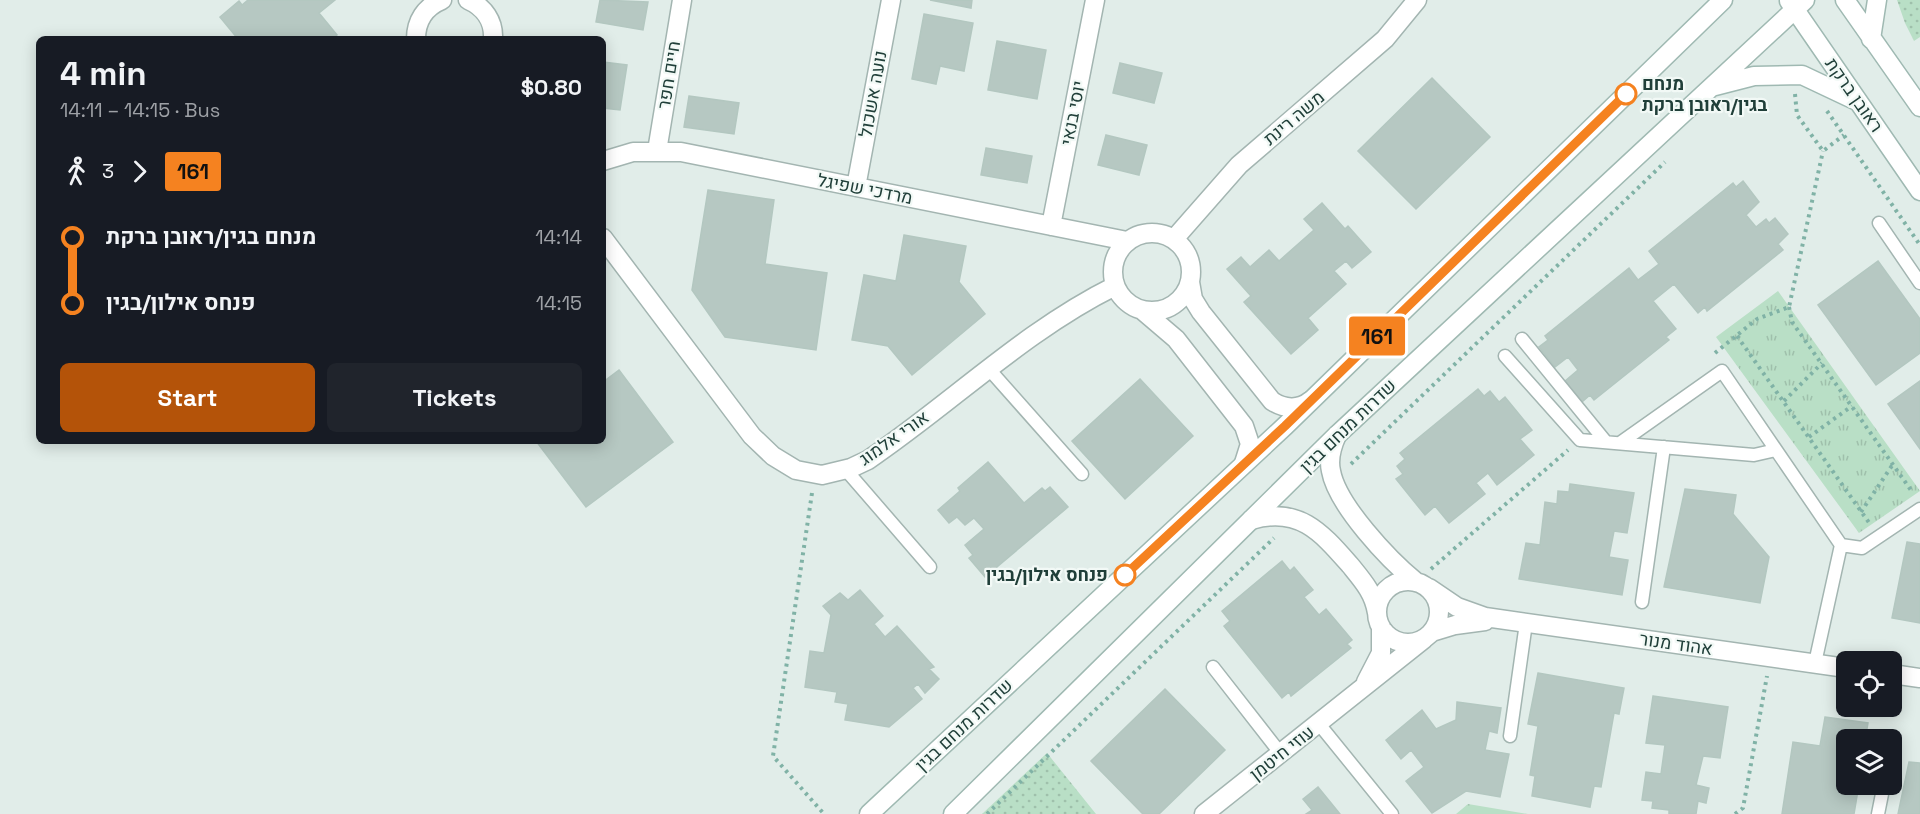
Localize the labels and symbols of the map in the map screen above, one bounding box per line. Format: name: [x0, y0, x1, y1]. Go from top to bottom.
street label: חיים חפר: [652, 39, 685, 111]
street label: נועה אשכול: [854, 49, 891, 139]
street label: ראובן ברקת: [1820, 53, 1888, 136]
place label: מנחם בגין/ראובן ברקת: [1642, 72, 1767, 116]
street label: יוסי בנאי: [1055, 79, 1090, 147]
marker: מנחם בגין/ראובן ברקת: [1615, 83, 1637, 105]
street label: משה רינת: [1258, 85, 1329, 150]
street label: מרדכי שפיגל: [815, 168, 915, 209]
line badge: 161: [1342, 316, 1412, 356]
street label: שדרות מנחם בגין: [1294, 374, 1401, 478]
street label: אורי אלמוג: [854, 405, 933, 470]
place label: פנחס אילון/בגין: [986, 563, 1108, 586]
marker: פנחס אילון/בגין: [1114, 564, 1136, 586]
street label: אהוד מנור: [1638, 627, 1714, 660]
street label: שדרות מנחם בגין: [910, 673, 1017, 776]
street label: עוזי חיטמן: [1245, 720, 1319, 785]

